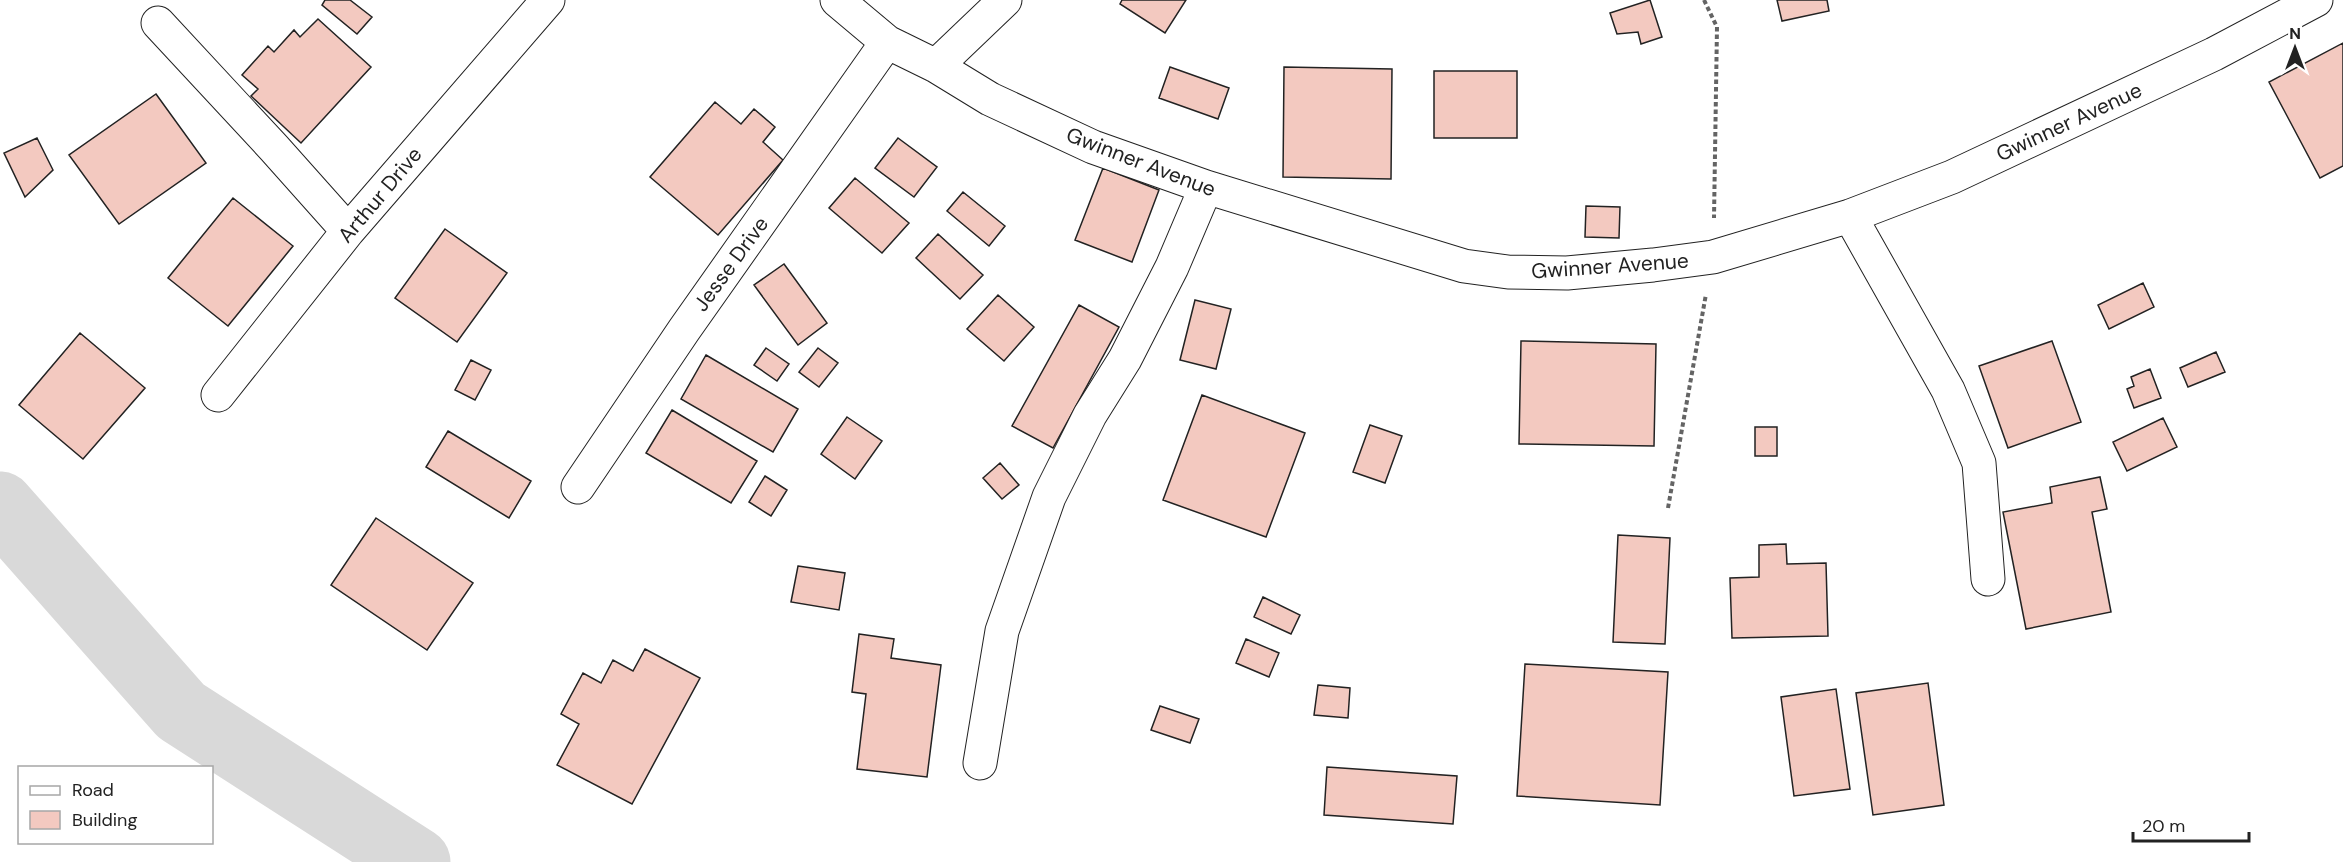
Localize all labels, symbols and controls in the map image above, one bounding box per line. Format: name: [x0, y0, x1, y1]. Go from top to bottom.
north arrow: [2265, 18, 2325, 78]
text: N: [2289, 23, 2301, 44]
street label: Gwinner Avenue: [1992, 76, 2146, 168]
street label: Gwinner Avenue: [1062, 121, 1220, 203]
street label: Arthur Drive: [332, 141, 428, 249]
street label: Jesse Drive: [687, 211, 775, 317]
street label: Gwinner Avenue: [1530, 247, 1690, 285]
legend: [18, 766, 213, 844]
text: Road: [72, 778, 114, 802]
scale bar: [2133, 805, 2248, 843]
text: Building: [72, 808, 137, 832]
text: 20 m: [2142, 814, 2185, 838]

